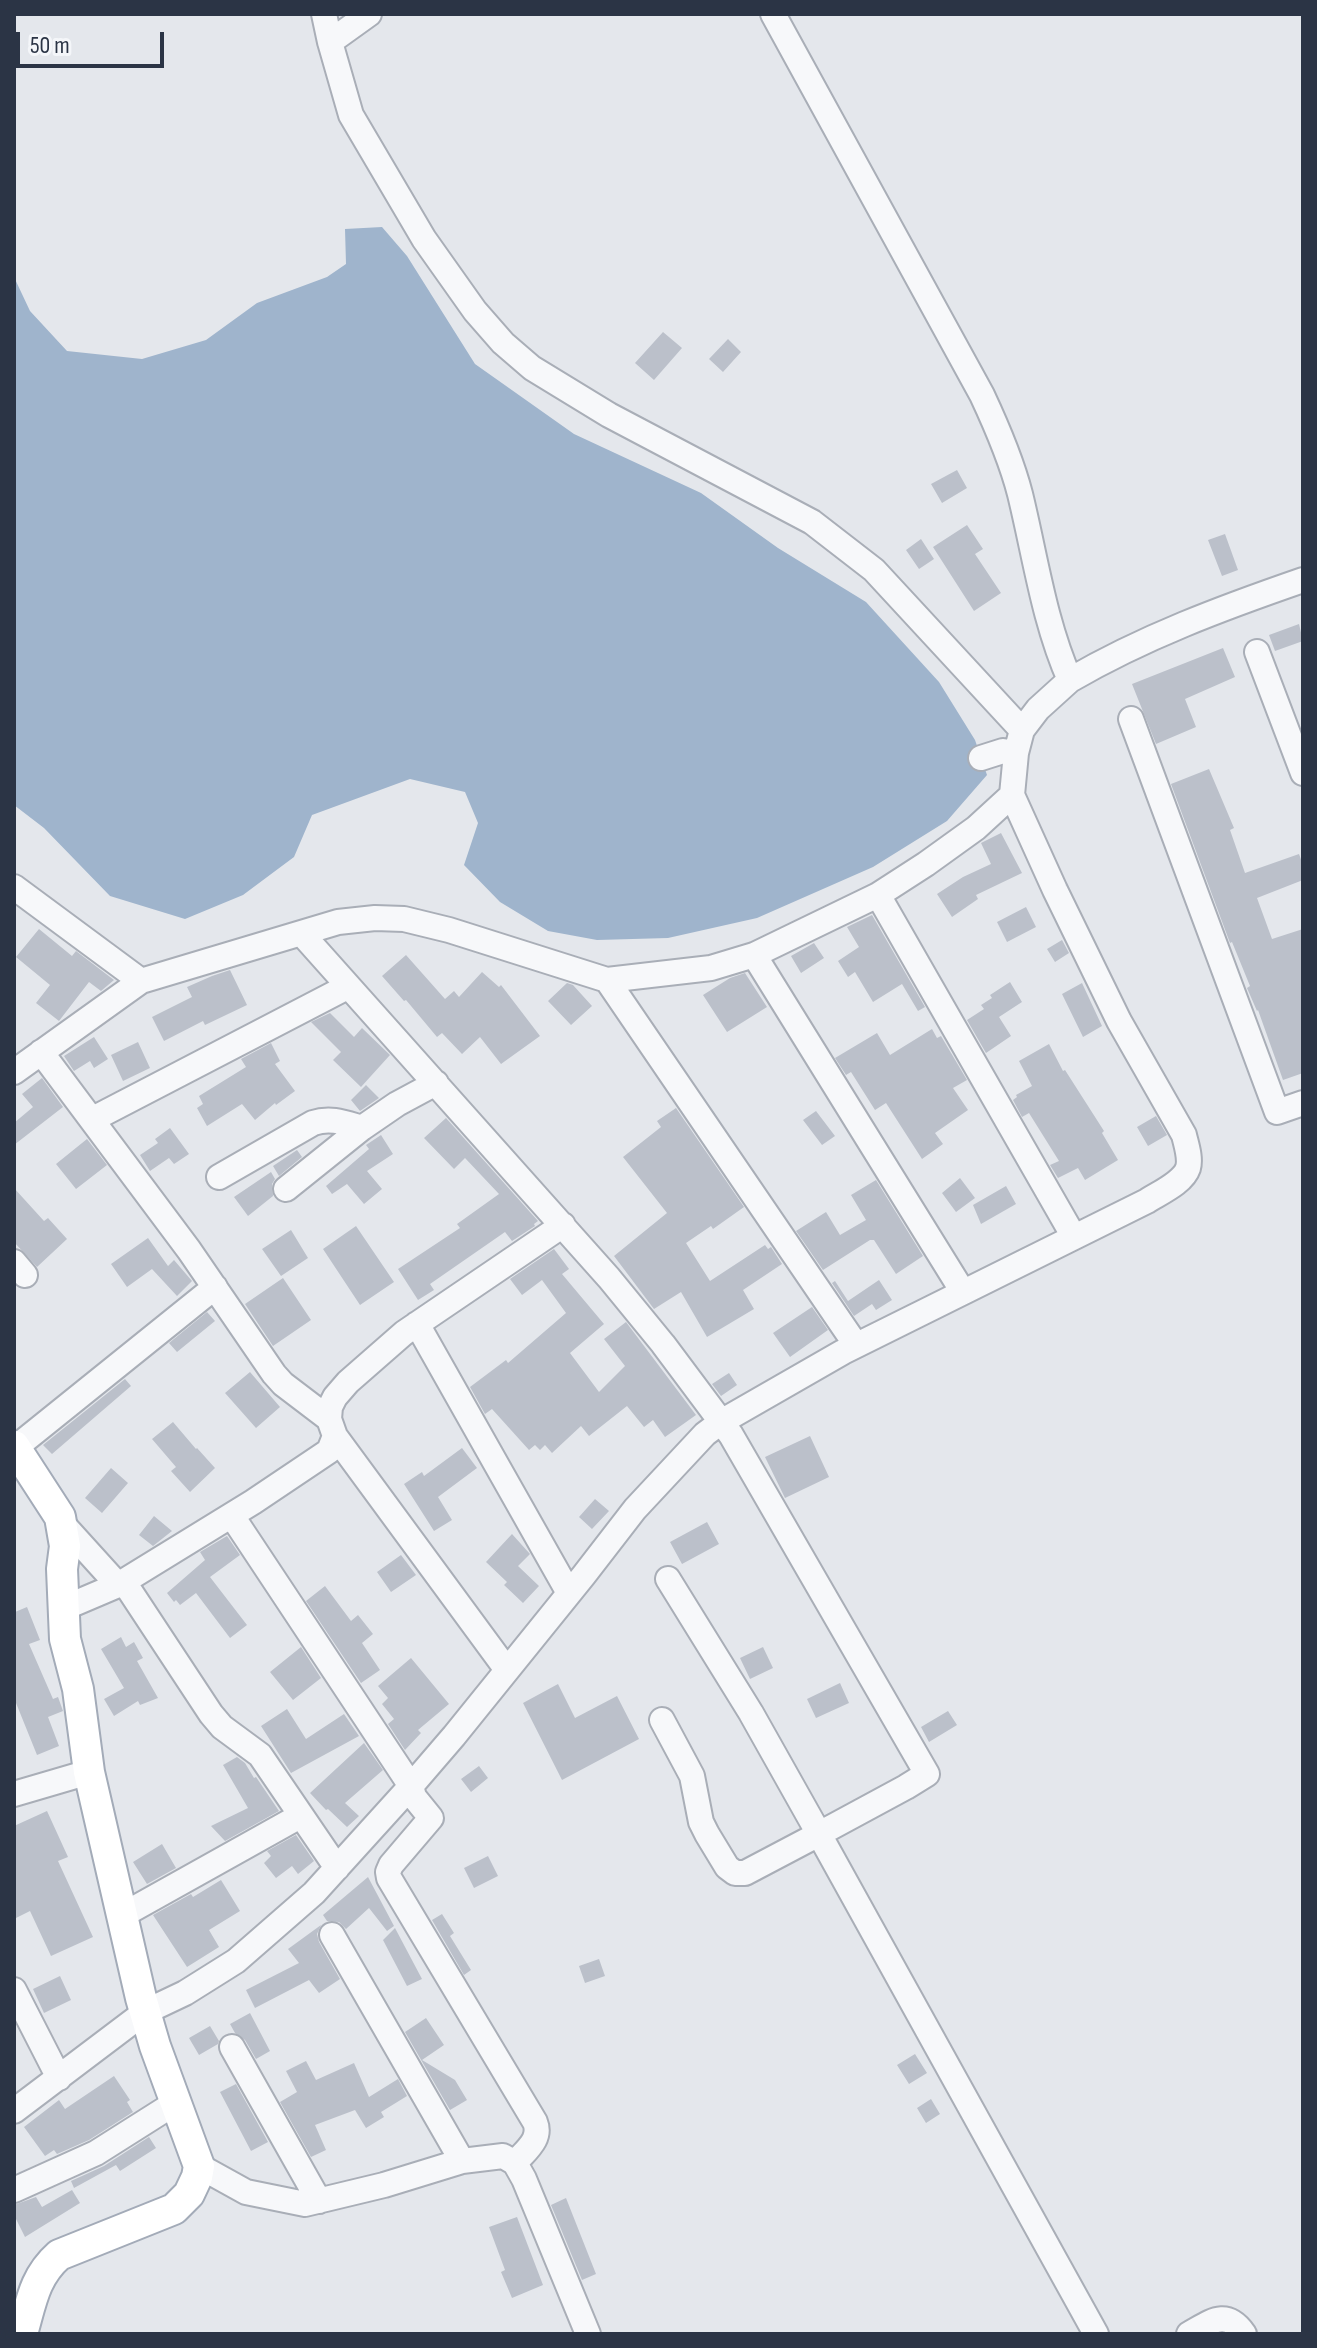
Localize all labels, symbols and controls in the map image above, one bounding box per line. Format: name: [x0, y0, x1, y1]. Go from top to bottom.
scale bar: [20, 16, 168, 66]
text: 50 m: [30, 31, 70, 60]

